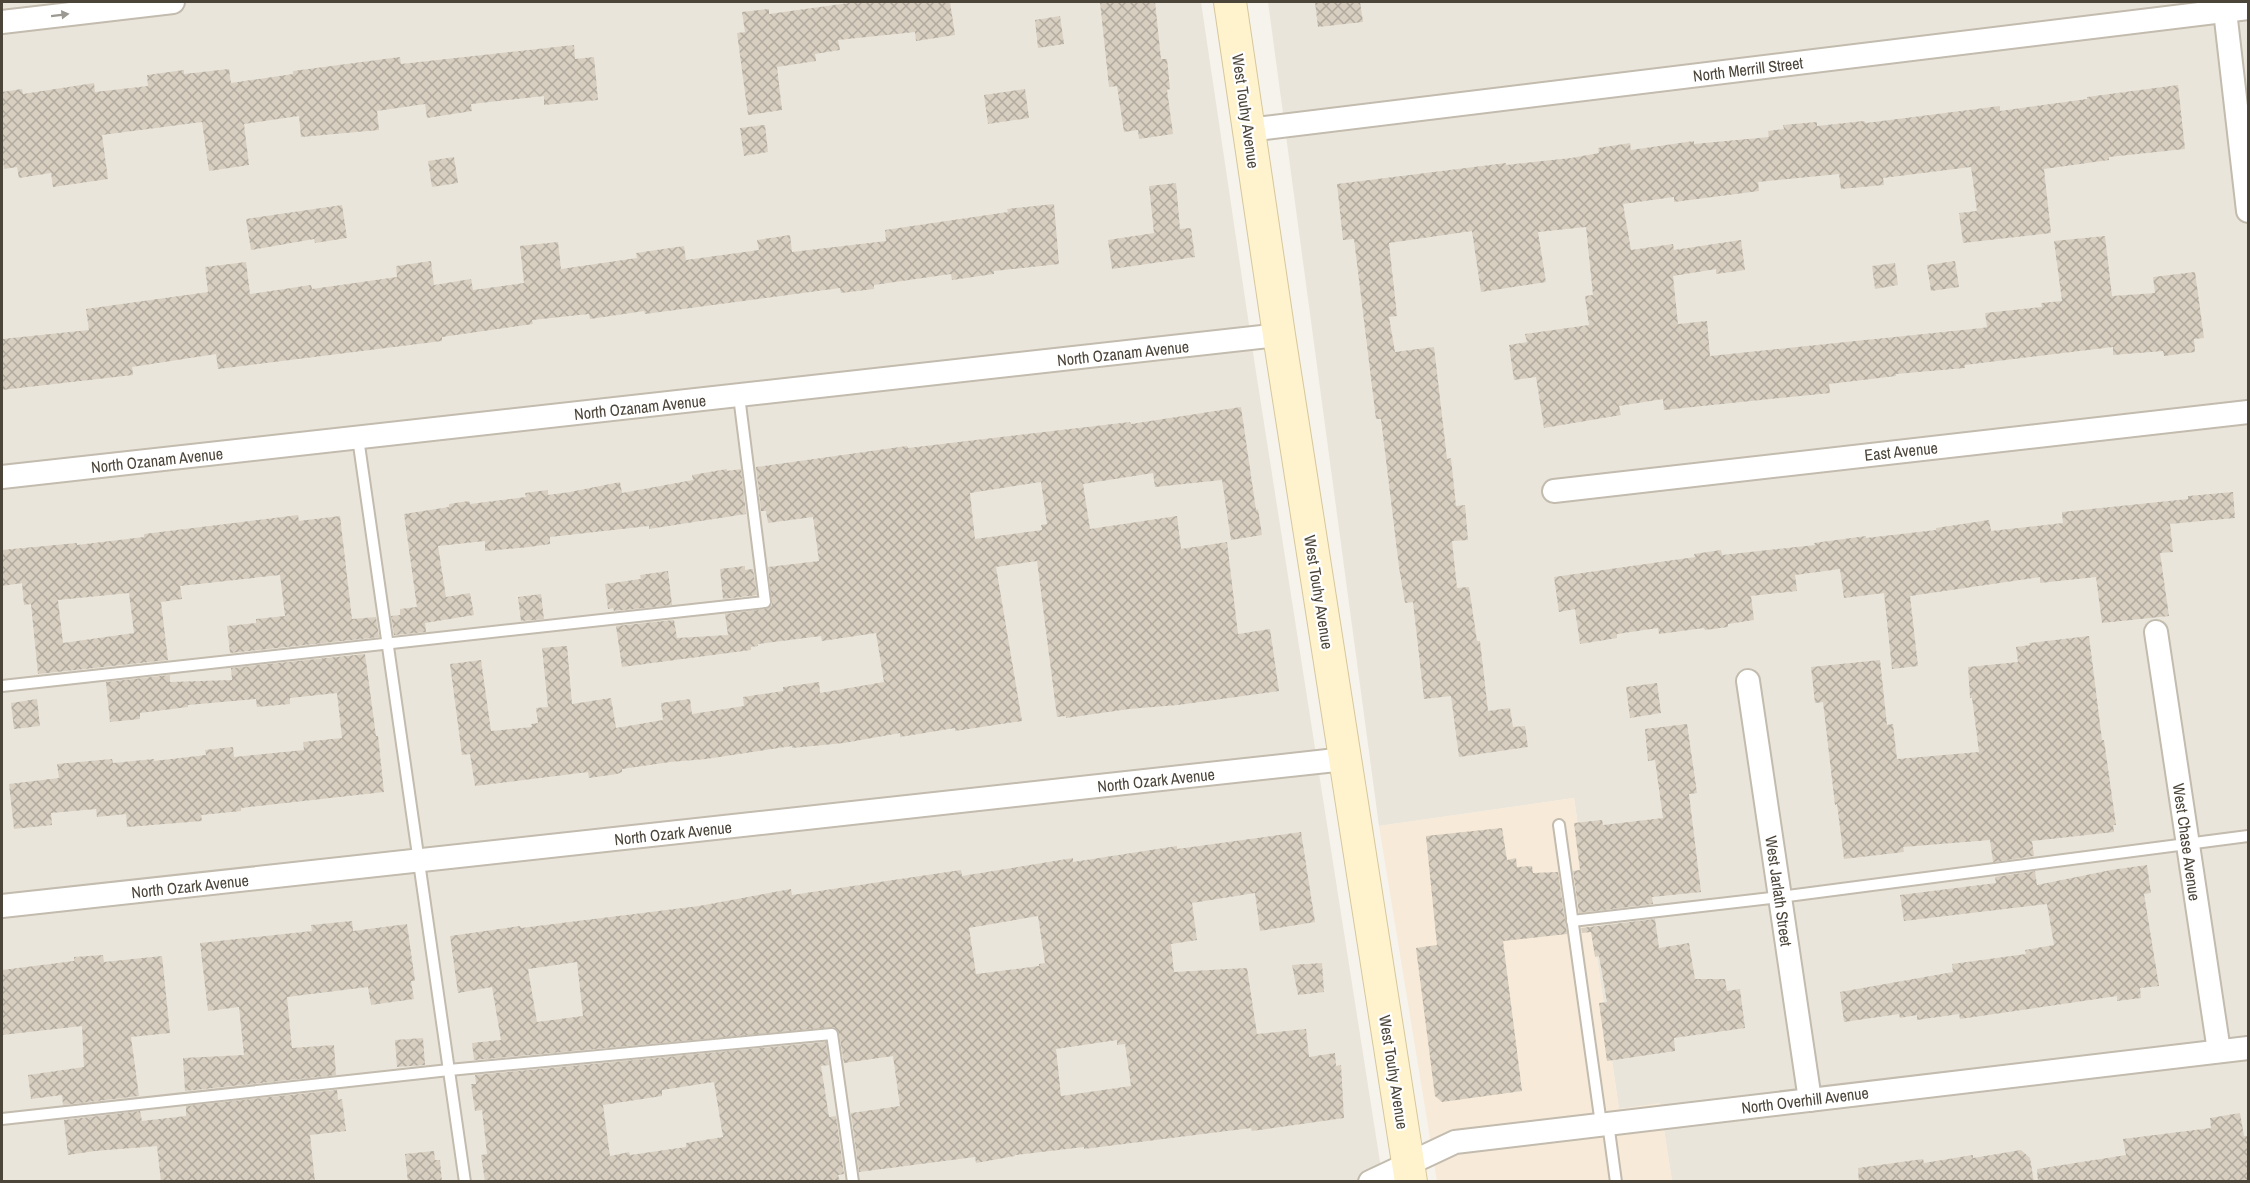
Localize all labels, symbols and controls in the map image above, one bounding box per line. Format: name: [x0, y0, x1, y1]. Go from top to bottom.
one-way arrow: [50, 10, 69, 20]
street label: North Merrill Street: [1692, 51, 1805, 87]
street label: West Touhy Avenue: [1227, 52, 1265, 170]
street label: North Ozanam Avenue: [1056, 335, 1190, 371]
street label: North Ozanam Avenue: [573, 389, 707, 425]
street label: East Avenue: [1863, 436, 1939, 466]
street label: North Ozanam Avenue: [90, 442, 224, 478]
street label: West Touhy Avenue: [1299, 533, 1339, 651]
street label: North Ozark Avenue: [1096, 763, 1216, 797]
street label: West Chase Avenue: [2168, 782, 2206, 902]
street label: North Ozark Avenue: [613, 816, 733, 850]
street label: West Jarlath Street: [1760, 834, 1798, 948]
street label: North Ozark Avenue: [130, 869, 250, 903]
street label: West Touhy Avenue: [1374, 1013, 1414, 1131]
street label: North Overhill Avenue: [1740, 1081, 1870, 1119]

